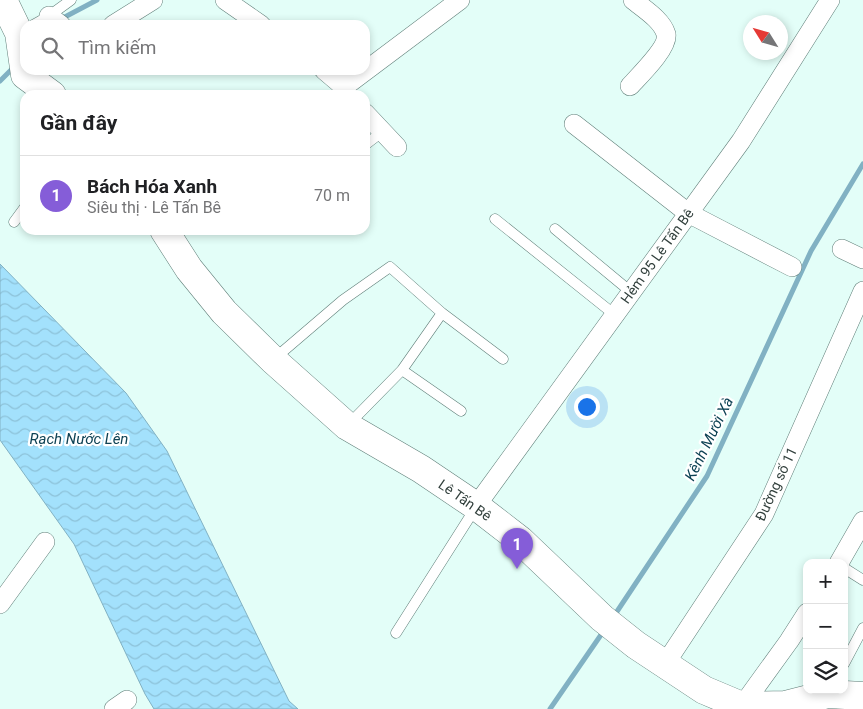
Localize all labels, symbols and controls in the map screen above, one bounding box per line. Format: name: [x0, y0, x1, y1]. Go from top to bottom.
north arrow: [743, 15, 788, 60]
search box: [20, 20, 370, 75]
icon: search: [38, 34, 66, 62]
text: Tìm kiếm: [78, 36, 156, 59]
text: Gần đây: [40, 111, 117, 135]
text: Bách Hóa Xanh: [87, 175, 217, 198]
text: 1: [51, 186, 61, 205]
text: 70 m: [314, 186, 350, 205]
text: Siêu thị · Lê Tấn Bê: [87, 198, 221, 217]
street label: Hẻm 95 Lê Tấn Bê: [617, 206, 697, 306]
your location: [574, 394, 600, 420]
water label: Kênh Mười Xà: [681, 394, 737, 484]
water label: Rạch Nước Lên: [30, 430, 128, 448]
street label: Đường số 11: [752, 445, 800, 523]
street label: Lê Tấn Bê: [436, 476, 494, 524]
pin: 1: [501, 528, 533, 569]
map controls: [803, 559, 848, 694]
button: +: [803, 559, 848, 604]
button: −: [803, 604, 848, 649]
button: layers: [803, 649, 848, 694]

